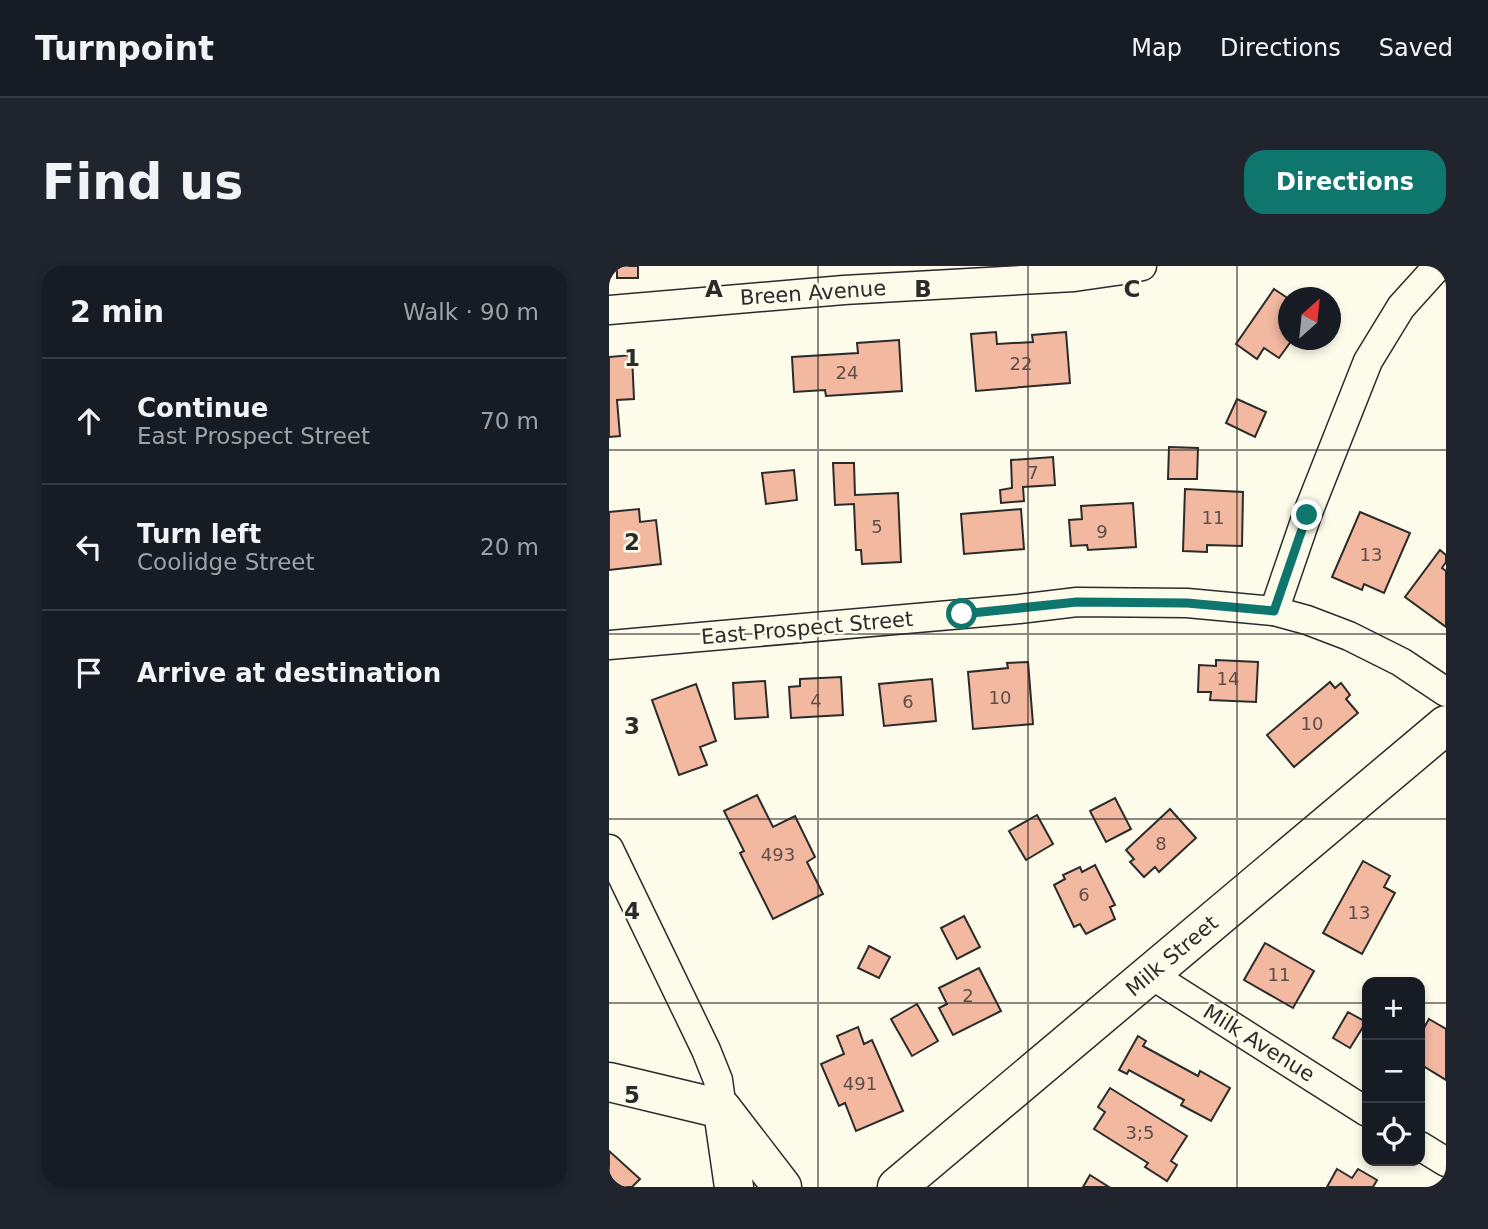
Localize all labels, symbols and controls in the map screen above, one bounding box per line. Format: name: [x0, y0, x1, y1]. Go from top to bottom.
text: Turnpoint: [35, 29, 214, 68]
text: Map: [1131, 34, 1182, 62]
text: Directions: [1220, 34, 1341, 62]
text: Saved: [1379, 34, 1453, 62]
button: Directions: [1244, 150, 1446, 214]
text: Find us: [42, 154, 243, 211]
text: A: [705, 276, 723, 302]
street label: Breen Avenue: [739, 276, 887, 310]
text: B: [914, 276, 932, 302]
text: C: [1124, 276, 1140, 302]
north arrow: [1278, 287, 1341, 350]
text: 2 min: [70, 294, 164, 329]
text: Walk · 90 m: [403, 299, 539, 325]
text: 1: [624, 345, 640, 371]
house number: 22: [1010, 353, 1032, 374]
house number: 24: [836, 362, 858, 383]
text: Continue: [137, 393, 268, 423]
icon: ahead: [70, 402, 108, 440]
text: 70 m: [480, 408, 539, 434]
text: East Prospect Street: [137, 423, 370, 449]
house number: 7: [1027, 462, 1039, 483]
route end: [1291, 499, 1322, 530]
house number: 11: [1202, 507, 1224, 528]
house number: 5: [871, 516, 883, 537]
text: Turn left: [137, 519, 261, 549]
house number: 9: [1096, 521, 1108, 542]
icon: left: [70, 528, 108, 566]
text: 2: [624, 529, 640, 555]
text: 20 m: [480, 534, 539, 560]
house number: 13: [1360, 544, 1382, 565]
text: Coolidge Street: [137, 549, 315, 575]
route start: [946, 598, 977, 629]
street label: East Prospect Street: [700, 607, 914, 649]
icon: arrive: [70, 654, 108, 692]
text: Arrive at destination: [137, 658, 441, 688]
house number: 14: [1217, 668, 1239, 689]
house number: 10: [989, 687, 1011, 708]
house number: 4: [810, 690, 822, 711]
house number: 6: [902, 691, 914, 712]
text: 3: [624, 713, 640, 739]
house number: 10: [1301, 713, 1323, 734]
house number: 8: [1155, 833, 1167, 854]
house number: 493: [761, 844, 795, 865]
house number: 6: [1078, 884, 1090, 905]
text: 4: [624, 898, 640, 924]
house number: 13: [1348, 902, 1370, 923]
street label: Milk Street: [1121, 911, 1223, 1001]
house number: 11: [1268, 964, 1290, 985]
map controls: [1362, 977, 1425, 1166]
button: +: [1362, 977, 1425, 1040]
house number: 2: [962, 985, 974, 1006]
street label: Milk Avenue: [1199, 999, 1319, 1087]
button: −: [1362, 1040, 1425, 1103]
house number: 491: [843, 1073, 877, 1094]
text: 5: [624, 1082, 640, 1108]
button: locate: [1362, 1103, 1425, 1166]
house number: 3;5: [1126, 1122, 1154, 1143]

